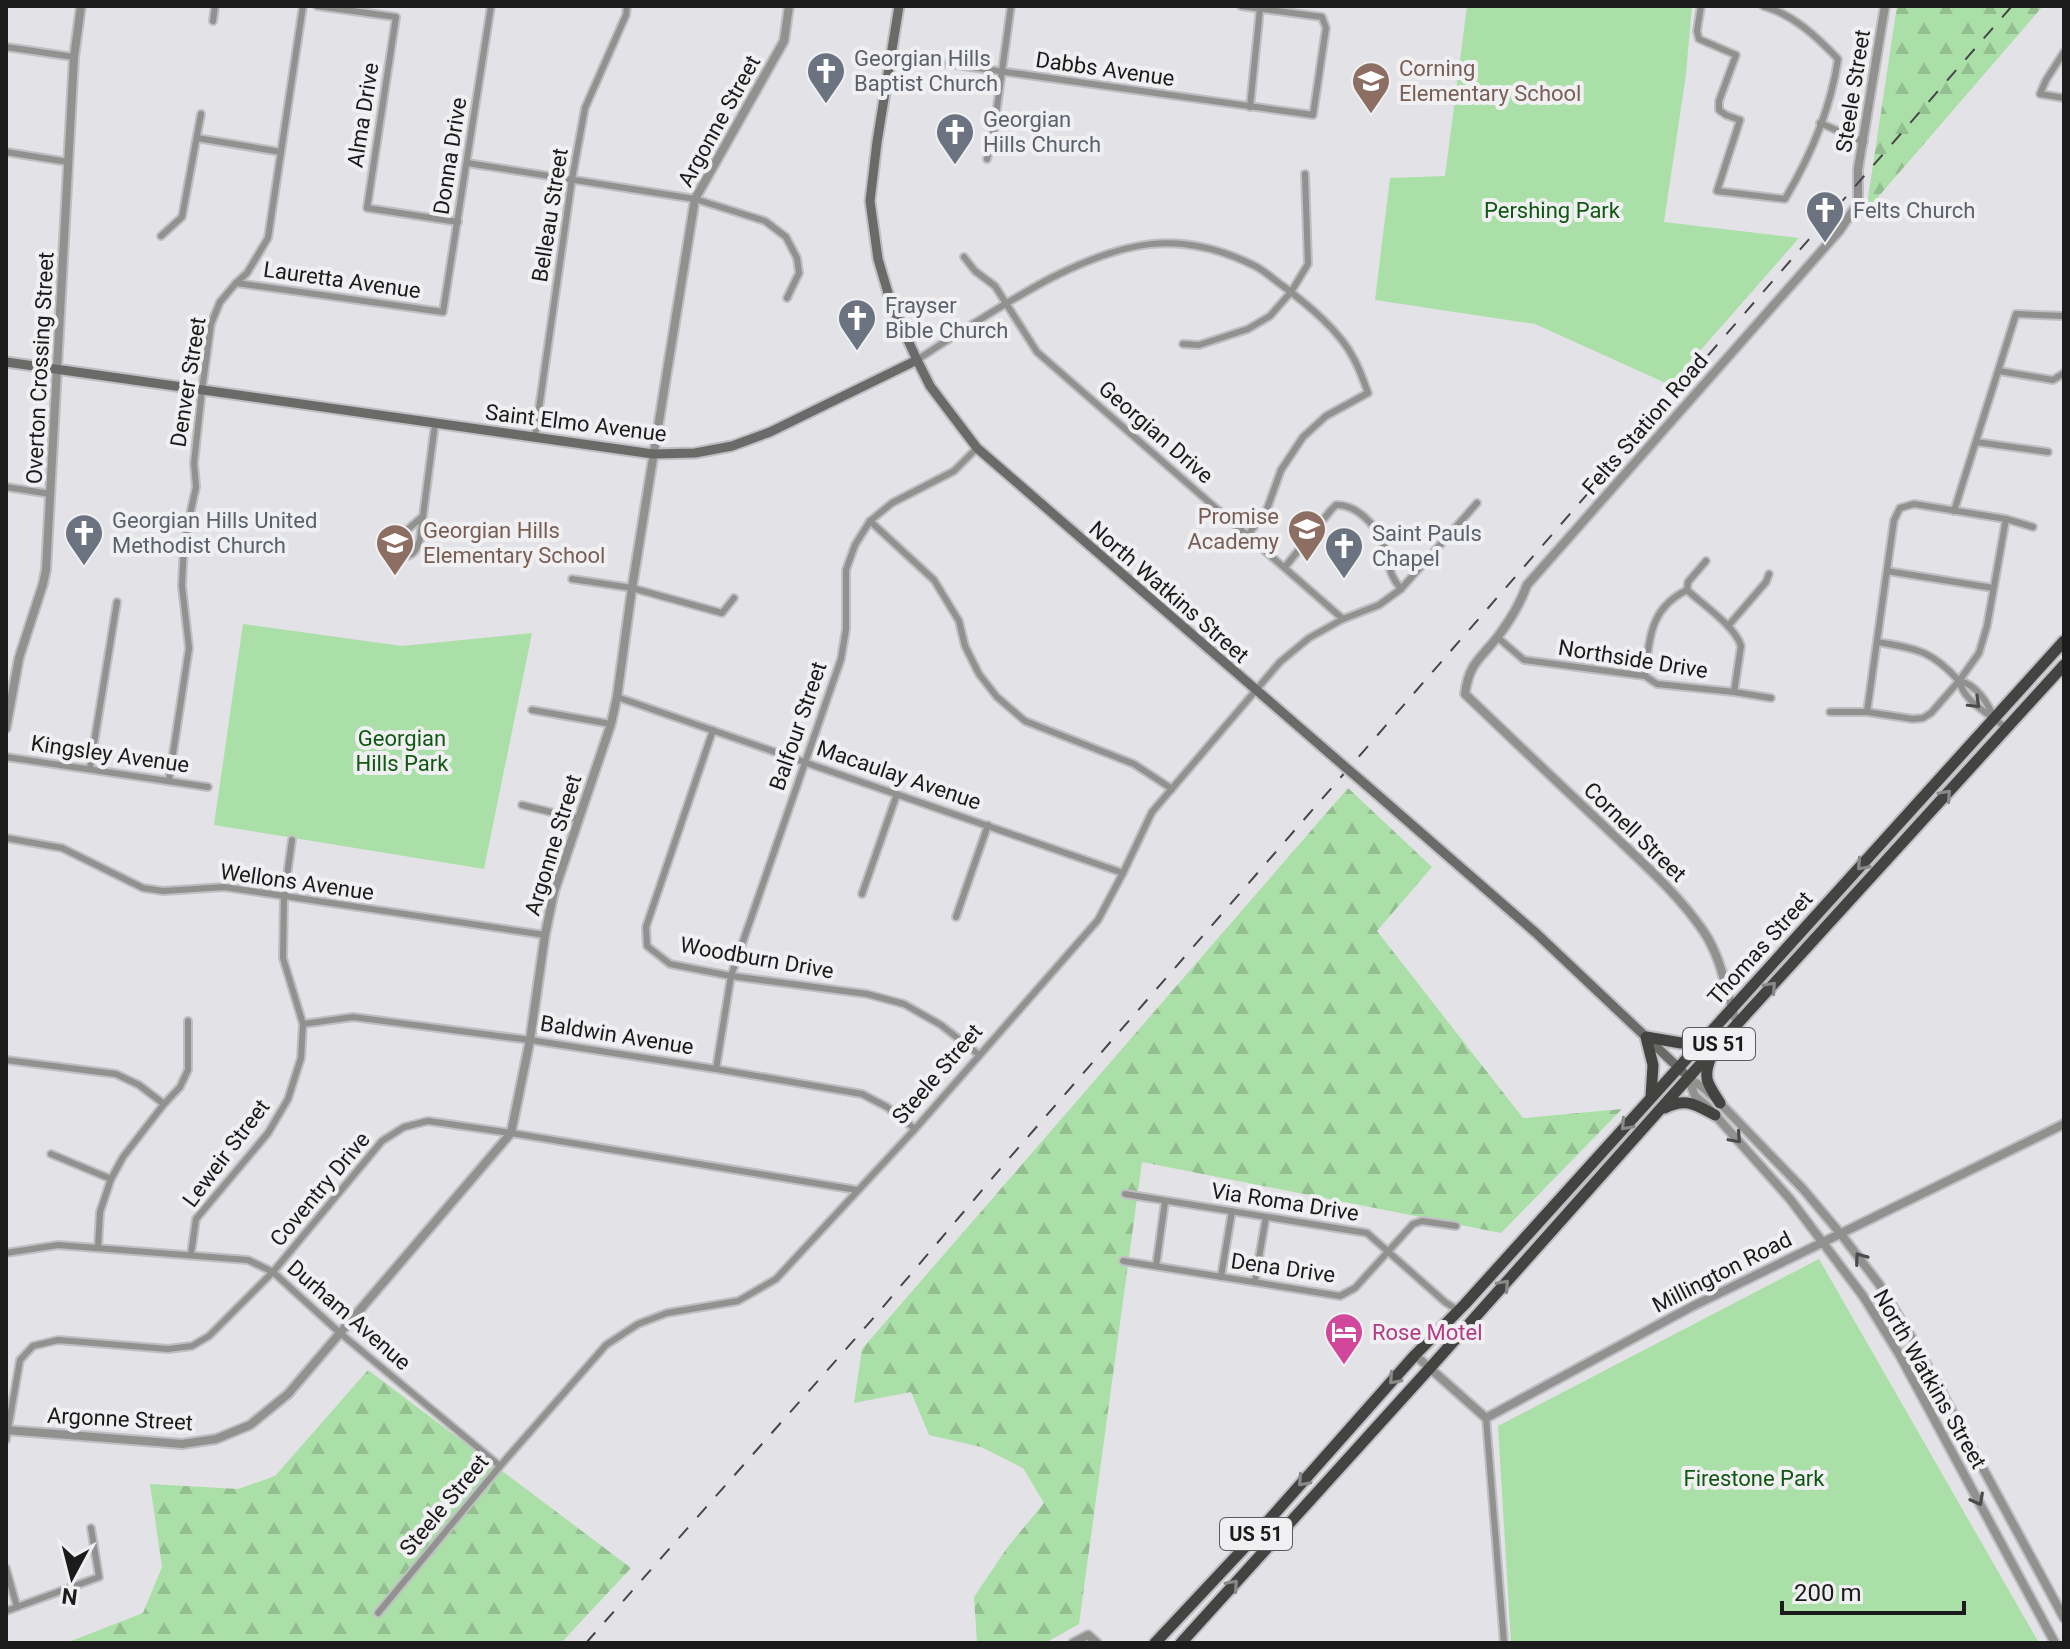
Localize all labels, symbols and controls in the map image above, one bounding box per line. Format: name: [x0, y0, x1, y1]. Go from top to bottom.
street label: Steele Street: [1831, 28, 1875, 154]
place label: Georgian Hills Baptist Church: [854, 46, 998, 96]
street label: Dabbs Avenue: [1034, 47, 1176, 91]
church icon: Georgian Hills Baptist Church: [805, 50, 847, 105]
street label: Argonne Street: [673, 51, 765, 191]
place label: Corning Elementary School: [1399, 56, 1581, 106]
school or university icon: Corning Elementary School: [1350, 60, 1392, 115]
street label: Alma Drive: [342, 61, 384, 169]
street label: Donna Drive: [428, 96, 472, 216]
place label: Georgian Hills Church: [983, 107, 1101, 157]
church icon: Georgian Hills Church: [934, 111, 976, 166]
street label: Belleau Street: [527, 146, 573, 284]
church icon: Felts Church: [1804, 189, 1846, 244]
park label: Pershing Park: [1484, 198, 1621, 223]
place label: Felts Church: [1853, 198, 1975, 223]
street label: Overton Crossing Street: [21, 251, 59, 485]
street label: Lauretta Avenue: [262, 257, 422, 303]
place label: Frayser Bible Church: [885, 293, 1008, 343]
church icon: Frayser Bible Church: [836, 297, 878, 352]
street label: Denver Street: [165, 315, 211, 449]
street label: Felts Station Road: [1577, 348, 1713, 500]
street label: Georgian Drive: [1094, 376, 1218, 488]
street label: Saint Elmo Avenue: [484, 399, 668, 447]
place label: Promise Academy: [1187, 504, 1280, 554]
place label: Georgian Hills United Methodist Church: [112, 508, 317, 558]
school or university icon: Promise Academy: [1286, 508, 1328, 563]
church icon: Georgian Hills United Methodist Church: [63, 512, 105, 567]
street label: North Watkins Street: [1084, 516, 1254, 668]
place label: Georgian Hills Elementary School: [423, 518, 605, 568]
place label: Saint Pauls Chapel: [1372, 521, 1482, 571]
school or university icon: Georgian Hills Elementary School: [374, 522, 416, 577]
church icon: Saint Pauls Chapel: [1323, 525, 1365, 580]
street label: Northside Drive: [1556, 635, 1710, 683]
street label: Balfour Street: [764, 658, 832, 794]
one-way arrow: [1966, 694, 1980, 708]
park label: Georgian Hills Park: [356, 726, 449, 776]
street label: Kingsley Avenue: [29, 731, 191, 777]
street label: Macaulay Avenue: [814, 735, 984, 815]
street label: Argonne Street: [520, 772, 586, 918]
street label: Cornell Street: [1579, 777, 1691, 887]
one-way arrow: [1937, 789, 1951, 804]
one-way arrow: [1857, 855, 1871, 870]
street label: Wellons Avenue: [219, 859, 375, 905]
street label: Thomas Street: [1703, 886, 1817, 1010]
street label: Woodburn Drive: [678, 932, 836, 984]
one-way arrow: [1762, 982, 1777, 996]
street label: Baldwin Avenue: [539, 1011, 695, 1059]
street label: Steele Street: [887, 1019, 987, 1129]
road number: US 51: [1683, 1028, 1755, 1060]
street label: Leweir Street: [177, 1094, 275, 1212]
one-way arrow: [1621, 1116, 1635, 1131]
street label: Coventry Drive: [265, 1127, 375, 1251]
one-way arrow: [1726, 1129, 1740, 1144]
street label: Via Roma Drive: [1209, 1178, 1361, 1226]
street label: Millington Road: [1648, 1226, 1796, 1318]
street label: Dena Drive: [1229, 1248, 1337, 1288]
one-way arrow: [1855, 1253, 1869, 1267]
street label: Durham Avenue: [282, 1255, 416, 1375]
one-way arrow: [1495, 1279, 1509, 1294]
street label: North Watkins Street: [1868, 1285, 1992, 1473]
hotel icon: Rose Motel: [1323, 1311, 1365, 1366]
place label: Rose Motel: [1372, 1320, 1483, 1345]
one-way arrow: [1389, 1369, 1403, 1384]
street label: Argonne Street: [46, 1403, 194, 1435]
street label: Steele Street: [395, 1449, 493, 1561]
park label: Firestone Park: [1684, 1466, 1825, 1491]
one-way arrow: [1298, 1472, 1312, 1486]
one-way arrow: [1969, 1492, 1984, 1506]
road number: US 51: [1220, 1518, 1292, 1550]
north arrow: [32, 1537, 112, 1617]
scale bar: [1782, 1565, 1964, 1615]
text: 200 m: [1794, 1579, 1861, 1607]
one-way arrow: [1223, 1580, 1237, 1595]
text: N: [60, 1583, 79, 1610]

